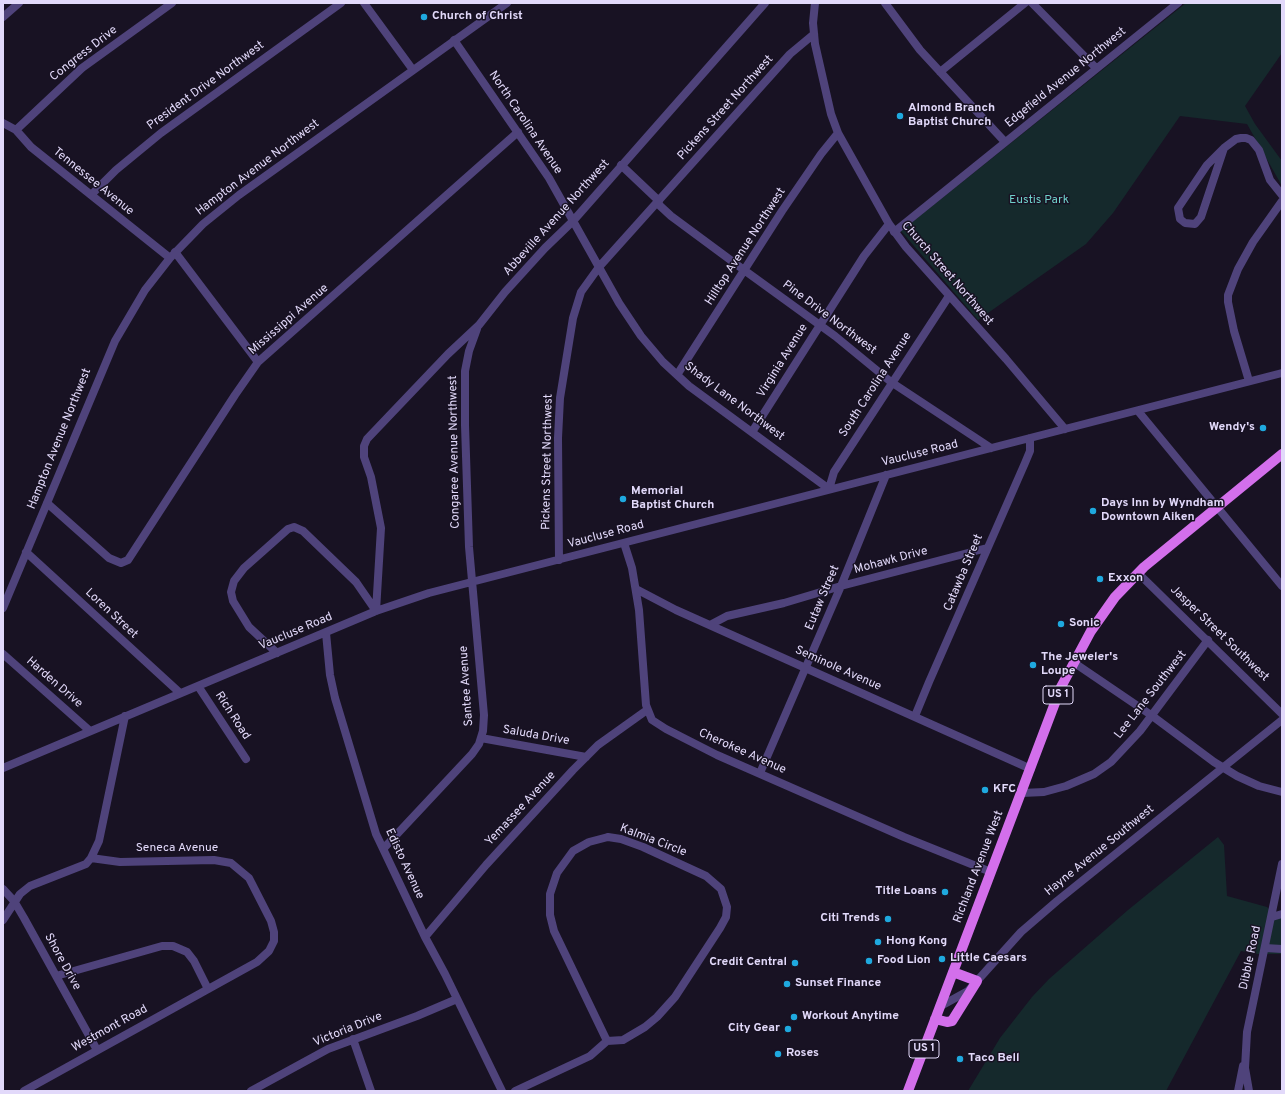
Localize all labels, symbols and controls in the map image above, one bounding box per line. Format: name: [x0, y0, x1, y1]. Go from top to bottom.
place label: Church of Christ: [432, 10, 523, 24]
marker: Church of Christ: [419, 12, 429, 22]
street label: Congress Drive: [47, 23, 121, 85]
street label: Edgefield Avenue Northwest: [1003, 25, 1129, 131]
street label: President Drive Northwest: [145, 39, 267, 133]
street label: Pickens Street Northwest: [675, 53, 777, 163]
street label: North Carolina Avenue: [485, 69, 565, 177]
place label: Almond Branch Baptist Church: [908, 102, 995, 130]
marker: Almond Branch Baptist Church: [895, 111, 905, 121]
street label: Hampton Avenue Northwest: [193, 117, 323, 219]
street label: Tennessee Avenue: [50, 145, 136, 219]
street label: Abbeville Avenue Northwest: [501, 157, 613, 279]
street label: Hilltop Avenue Northwest: [703, 186, 789, 308]
park label: Eustis Park: [1009, 194, 1069, 208]
street label: Church Street Northwest: [898, 219, 996, 329]
street label: Pine Drive Northwest: [779, 278, 879, 358]
street label: Mississippi Avenue: [246, 282, 332, 358]
street label: Virginia Avenue: [755, 322, 811, 400]
street label: South Carolina Avenue: [837, 330, 915, 440]
street label: Shady Lane Northwest: [681, 360, 787, 444]
street label: Hampton Avenue Northwest: [25, 366, 95, 512]
street label: Congaree Avenue Northwest: [446, 375, 464, 529]
street label: Pickens Street Northwest: [540, 394, 556, 530]
place label: Wendy's: [1209, 421, 1255, 435]
marker: Wendy's: [1258, 423, 1268, 433]
street label: Vaucluse Road: [880, 438, 960, 470]
place label: Memorial Baptist Church: [631, 485, 714, 513]
marker: Memorial Baptist Church: [618, 494, 628, 504]
place label: Days Inn by Wyndham Downtown Aiken: [1101, 497, 1224, 525]
marker: Days Inn by Wyndham Downtown Aiken: [1088, 506, 1098, 516]
street label: Vaucluse Road: [566, 518, 646, 552]
street label: Catawba Street: [941, 532, 987, 614]
street label: Mohawk Drive: [853, 544, 929, 578]
street label: Eutaw Street: [803, 563, 843, 633]
place label: Exxon: [1108, 572, 1143, 586]
marker: Exxon: [1095, 574, 1105, 584]
street label: Jasper Street Southwest: [1167, 583, 1271, 685]
street label: Loren Street: [82, 586, 140, 642]
street label: Vaucluse Road: [257, 610, 335, 654]
place label: Sonic: [1069, 617, 1100, 631]
marker: Sonic: [1056, 619, 1066, 629]
street label: Seminole Avenue: [793, 644, 883, 694]
street label: Santee Avenue: [457, 645, 477, 727]
street label: Lee Lane Southwest: [1112, 648, 1190, 742]
place label: The Jeweler's Loupe: [1041, 651, 1118, 679]
street label: Harden Drive: [23, 655, 85, 711]
marker: The Jeweler's Loupe: [1028, 660, 1038, 670]
road number: US 1: [1043, 686, 1073, 704]
street label: Rich Road: [211, 689, 253, 743]
street label: Saluda Drive: [501, 723, 571, 749]
street label: Cherokee Avenue: [696, 726, 788, 778]
street label: Yemassee Avenue: [483, 769, 559, 849]
place label: KFC: [993, 783, 1016, 797]
marker: KFC: [980, 785, 990, 795]
street label: Hayne Avenue Southwest: [1043, 803, 1157, 899]
street label: Richland Avenue West: [951, 809, 1007, 925]
street label: Kalmia Circle: [618, 822, 688, 860]
street label: Edisto Avenue: [381, 826, 427, 902]
street label: Seneca Avenue: [136, 842, 218, 856]
place label: Title Loans: [875, 885, 937, 899]
marker: Title Loans: [940, 887, 950, 897]
place label: Citi Trends: [820, 912, 880, 926]
marker: Citi Trends: [883, 914, 893, 924]
street label: Dibble Road: [1237, 925, 1265, 991]
street label: Shore Drive: [40, 931, 84, 993]
place label: Hong Kong: [886, 935, 947, 949]
marker: Hong Kong: [873, 937, 883, 947]
place label: Little Caesars: [950, 952, 1027, 966]
place label: Food Lion: [877, 954, 931, 968]
marker: Little Caesars: [937, 954, 947, 964]
place label: Credit Central: [709, 956, 787, 970]
marker: Food Lion: [864, 956, 874, 966]
marker: Credit Central: [790, 958, 800, 968]
place label: Sunset Finance: [795, 977, 881, 991]
marker: Sunset Finance: [782, 979, 792, 989]
street label: Westmont Road: [70, 1002, 150, 1056]
street label: Victoria Drive: [311, 1010, 385, 1050]
place label: Workout Anytime: [802, 1010, 899, 1024]
marker: Workout Anytime: [789, 1012, 799, 1022]
place label: City Gear: [728, 1022, 780, 1036]
marker: City Gear: [783, 1024, 793, 1034]
road number: US 1: [909, 1040, 939, 1058]
place label: Roses: [786, 1047, 819, 1061]
marker: Roses: [773, 1049, 783, 1059]
place label: Taco Bell: [968, 1052, 1019, 1066]
marker: Taco Bell: [955, 1054, 965, 1064]

